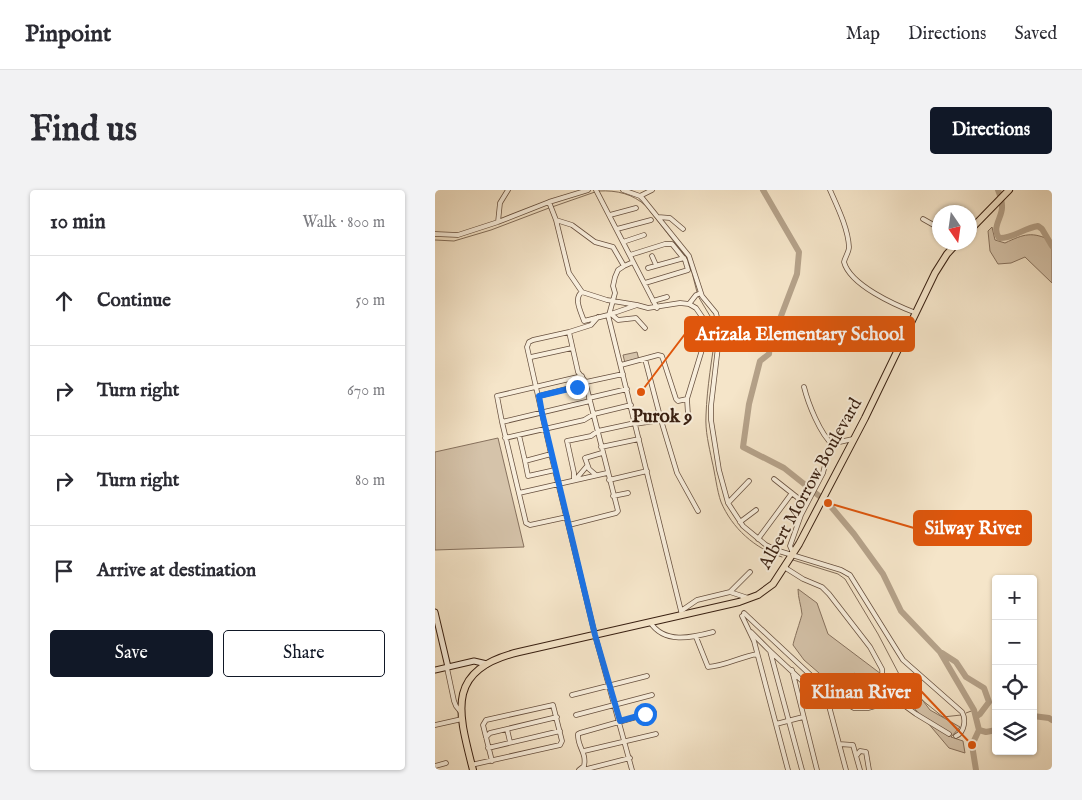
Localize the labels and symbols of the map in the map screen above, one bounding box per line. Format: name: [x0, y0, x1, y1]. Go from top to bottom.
north arrow: [932, 205, 977, 250]
callout: Arizala Elementary School: [685, 317, 914, 351]
text: Arizala Elementary School: [695, 323, 905, 347]
route end: [566, 376, 589, 399]
street label: Albert Morrow Boulevard: [754, 394, 868, 575]
district label: Purok 9: [632, 405, 692, 429]
callout: Silway River: [914, 511, 1031, 545]
text: Silway River: [924, 517, 1023, 541]
callout: Klinan River: [801, 674, 921, 708]
text: Klinan River: [811, 681, 912, 705]
route start: [634, 703, 657, 726]

